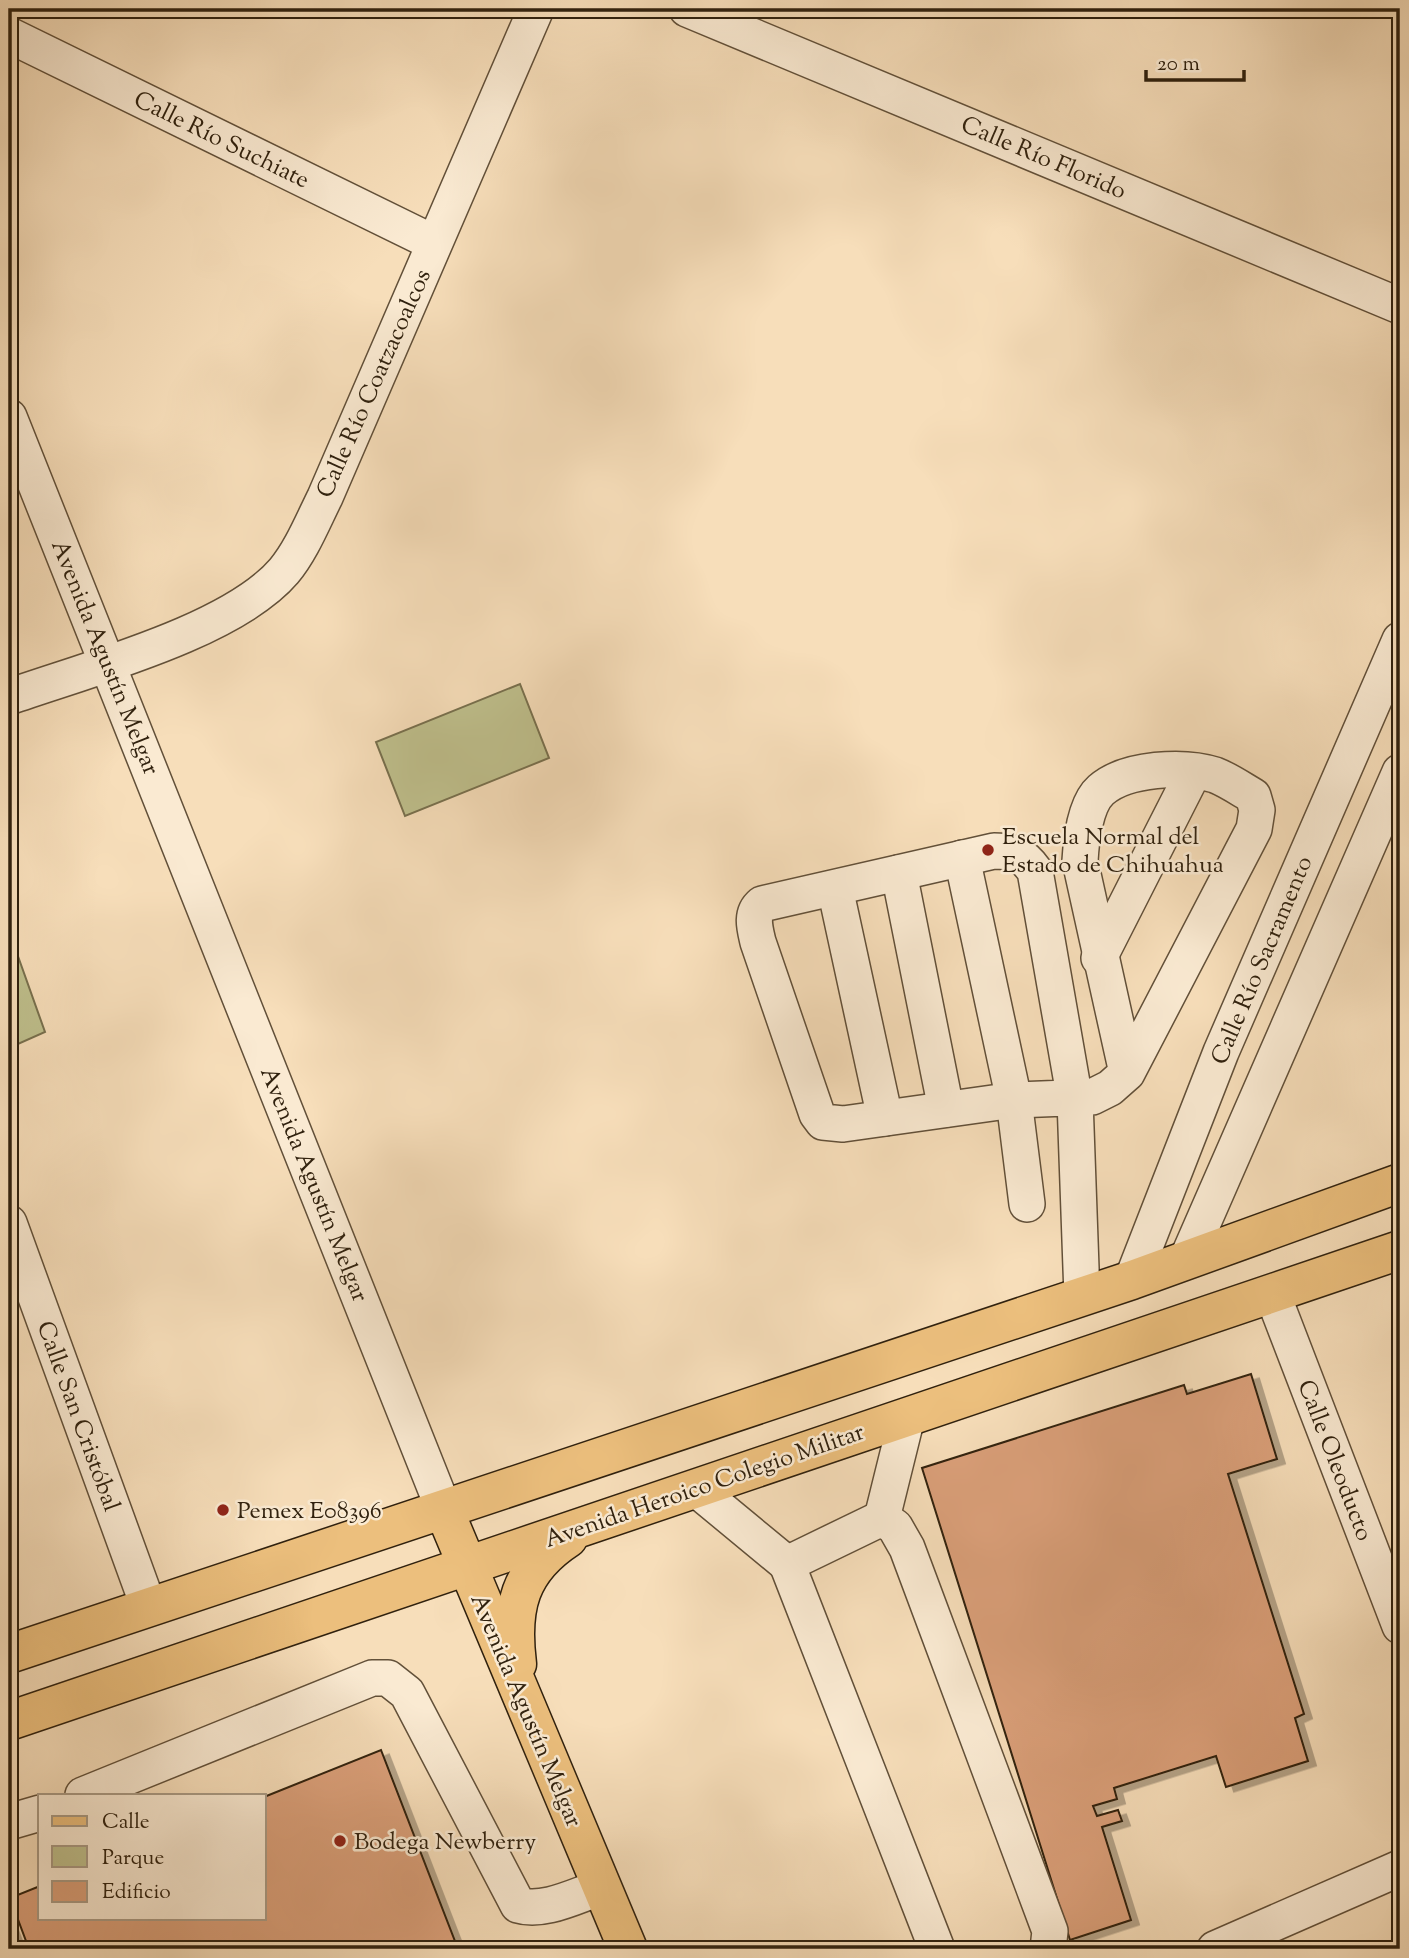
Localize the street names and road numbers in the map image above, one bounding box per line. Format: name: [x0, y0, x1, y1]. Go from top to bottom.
street label: Calle Río Suchiate: [128, 84, 315, 198]
street label: Calle Río Florido: [955, 109, 1131, 209]
street label: Calle Río Coatzacoalcos: [309, 264, 441, 504]
street label: Avenida Agustín Melgar: [41, 535, 167, 780]
street label: Calle Río Sacramento: [1203, 851, 1322, 1070]
street label: Avenida Agustín Melgar: [250, 1062, 376, 1307]
street label: Calle San Cristóbal: [27, 1317, 127, 1517]
street label: Calle Oleoducto: [1288, 1375, 1380, 1546]
street label: Avenida Heroico Colegio Militar: [540, 1416, 869, 1558]
street label: Avenida Agustín Melgar: [461, 1589, 590, 1833]

